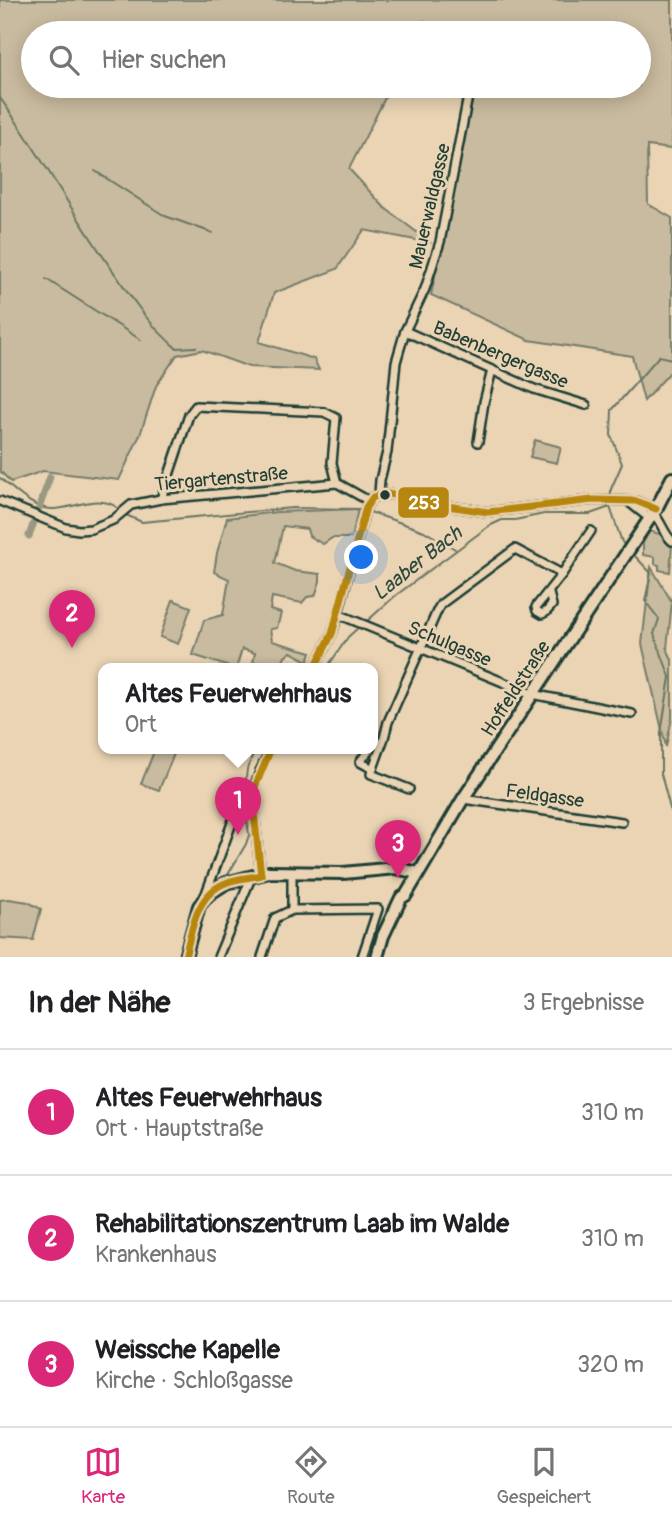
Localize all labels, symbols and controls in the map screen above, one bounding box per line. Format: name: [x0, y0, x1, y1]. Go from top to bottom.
search box: [21, 21, 651, 98]
icon: search: [45, 41, 83, 79]
text: Hier suchen: [101, 44, 226, 76]
street label: Mauerwaldgasse: [404, 141, 456, 271]
street label: Babenbergergasse: [429, 316, 572, 394]
street label: Tiergartenstraße: [153, 461, 289, 497]
line badge: 253: [397, 486, 450, 519]
unlabelled marker: [378, 488, 392, 502]
text: 253: [408, 491, 440, 515]
water label: Laaber Bach: [367, 519, 468, 607]
your location: [344, 540, 378, 574]
pin: 2: [49, 590, 95, 648]
street label: Schulgasse: [404, 616, 496, 672]
street label: Hoffeldstraße: [476, 636, 556, 741]
popup: [98, 663, 378, 754]
text: Altes Feuerwehrhaus: [125, 678, 351, 710]
text: Ort: [125, 710, 157, 739]
pin: 1: [215, 777, 261, 835]
street label: Feldgasse: [504, 779, 586, 813]
pin: 3: [375, 820, 421, 878]
text: In der Nähe: [28, 984, 170, 1021]
text: 3 Ergebnisse: [523, 988, 644, 1017]
text: Altes Feuerwehrhaus: [95, 1082, 322, 1114]
text: 1: [47, 1098, 56, 1127]
text: 310 m: [581, 1098, 644, 1127]
text: Ort · Hauptstraße: [95, 1114, 263, 1143]
text: Rehabilitationszentrum Laab im Walde: [95, 1208, 509, 1240]
text: 2: [45, 1224, 57, 1253]
text: 310 m: [581, 1224, 644, 1253]
text: Krankenhaus: [95, 1240, 216, 1269]
text: Weissche Kapelle: [95, 1334, 280, 1366]
text: 3: [45, 1350, 57, 1379]
text: 320 m: [577, 1350, 644, 1379]
text: Kirche · Schloßgasse: [95, 1366, 293, 1395]
tab: Karte: [81, 1443, 125, 1509]
tab: Route: [287, 1443, 335, 1509]
tab: Gespeichert: [497, 1443, 591, 1509]

